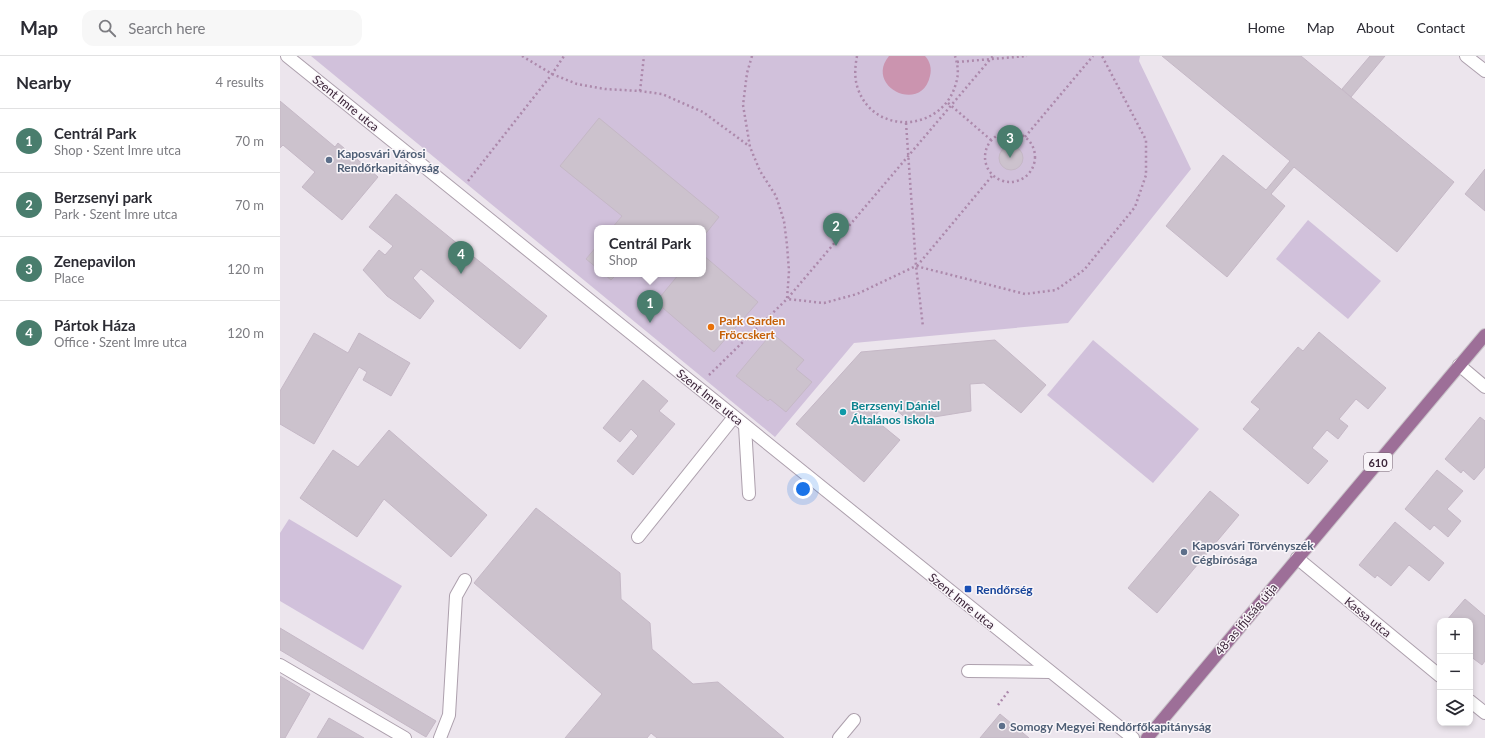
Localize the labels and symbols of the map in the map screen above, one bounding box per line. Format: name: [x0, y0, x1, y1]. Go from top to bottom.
street label: Szent Imre utca: [310, 72, 382, 134]
pin: 3: [997, 125, 1023, 158]
place label: Kaposvári Városi Rendőrkapitányság: [337, 146, 440, 175]
marker: Kaposvári Városi Rendőrkapitányság: [324, 155, 334, 165]
pin: 2: [823, 213, 849, 246]
pin: 4: [448, 241, 474, 274]
pin: 1: [637, 290, 663, 323]
place label: Park Garden Fröccskert: [719, 313, 785, 342]
marker: Park Garden Fröccskert: [706, 322, 716, 332]
street label: Szent Imre utca: [674, 366, 746, 428]
place label: Berzsenyi Dániel Általános Iskola: [850, 398, 940, 427]
marker: Berzsenyi Dániel Általános Iskola: [838, 407, 848, 417]
road number: 610: [1364, 453, 1392, 471]
your location: [793, 479, 813, 499]
place label: Kaposvári Törvényszék Cégbírósága: [1192, 538, 1314, 567]
marker: Kaposvári Törvényszék Cégbírósága: [1179, 547, 1189, 557]
street label: Szent Imre utca: [926, 570, 998, 632]
street label: 48-as ifjúság útja: [1212, 580, 1280, 658]
place label: Rendőrség: [976, 582, 1033, 597]
marker: Rendőrség: [963, 584, 973, 594]
street label: Kassa utca: [1342, 594, 1394, 640]
place label: Somogy Megyei Rendőrfőkapitányság: [1010, 719, 1212, 734]
marker: Somogy Megyei Rendőrfőkapitányság: [997, 721, 1007, 731]

